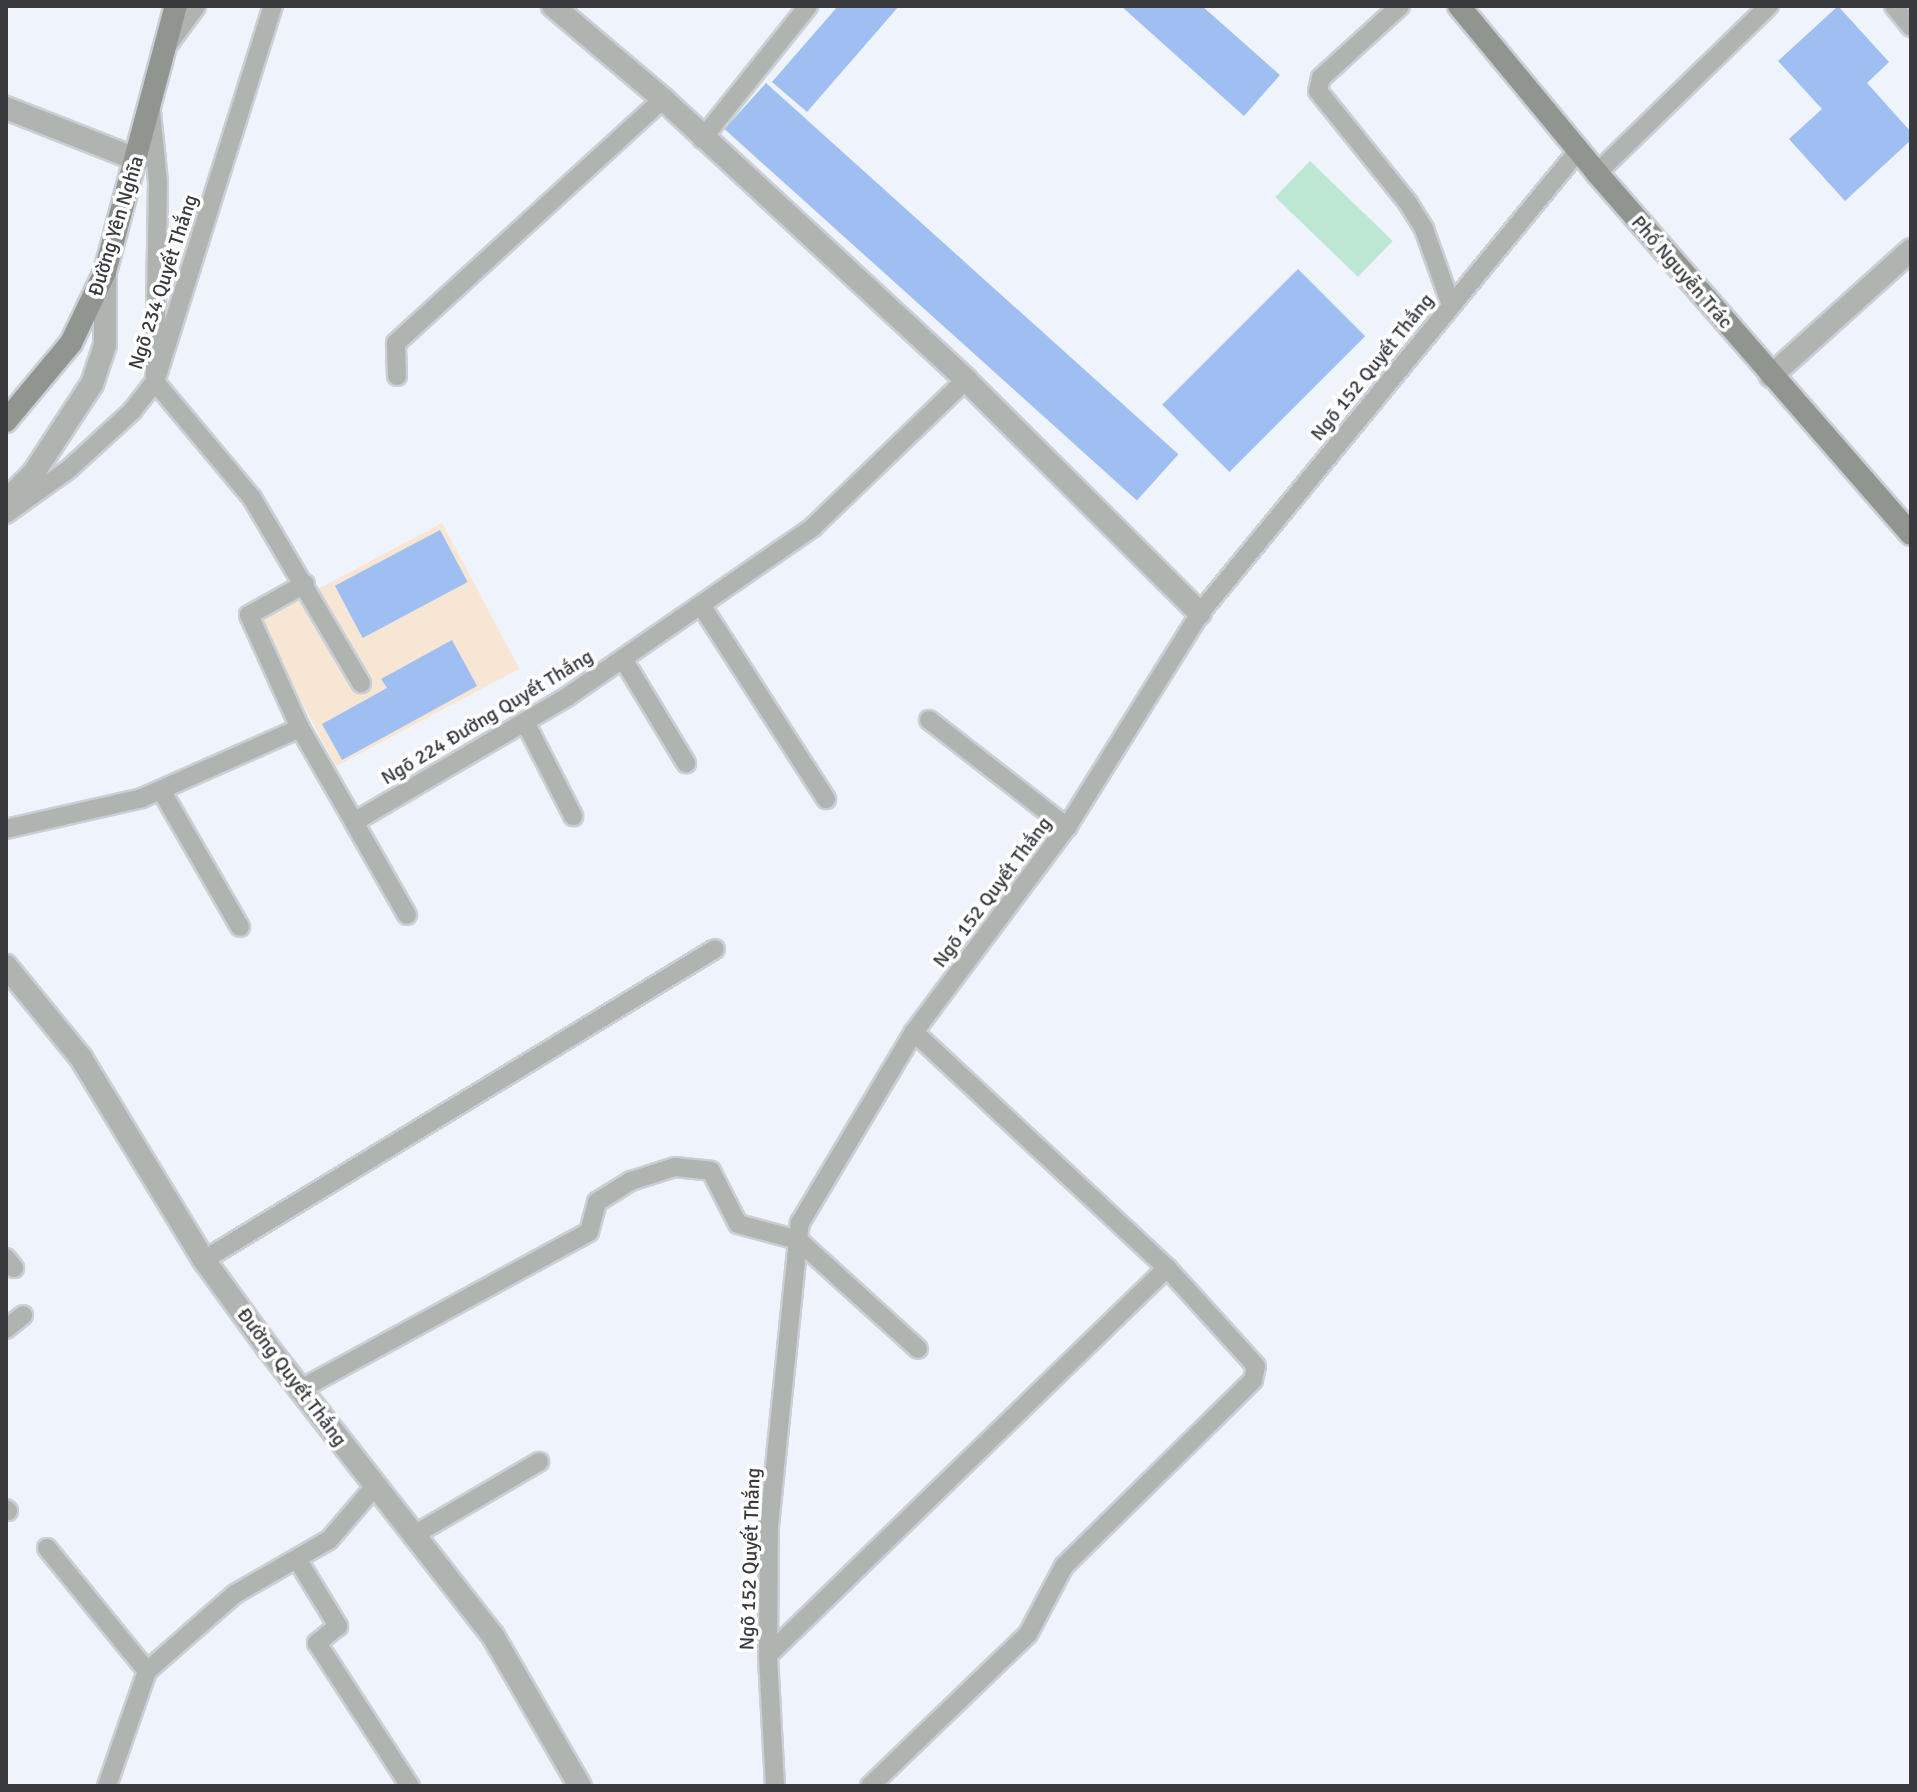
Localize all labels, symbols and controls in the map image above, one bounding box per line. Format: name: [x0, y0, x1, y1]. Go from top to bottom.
street label: Đường Yên Nghĩa: [83, 153, 149, 299]
street label: Ngõ 234 Quyết Thắng: [123, 191, 203, 373]
street label: Phố Nguyễn Trác: [1626, 210, 1738, 334]
street label: Ngõ 152 Quyết Thắng: [1305, 289, 1439, 445]
street label: Ngõ 224 Đường Quyết Thắng: [377, 644, 597, 790]
street label: Ngõ 152 Quyết Thắng: [927, 812, 1057, 972]
street label: Đường Quyết Thắng: [232, 1303, 352, 1451]
street label: Ngõ 152 Quyết Thắng: [735, 1467, 765, 1651]

